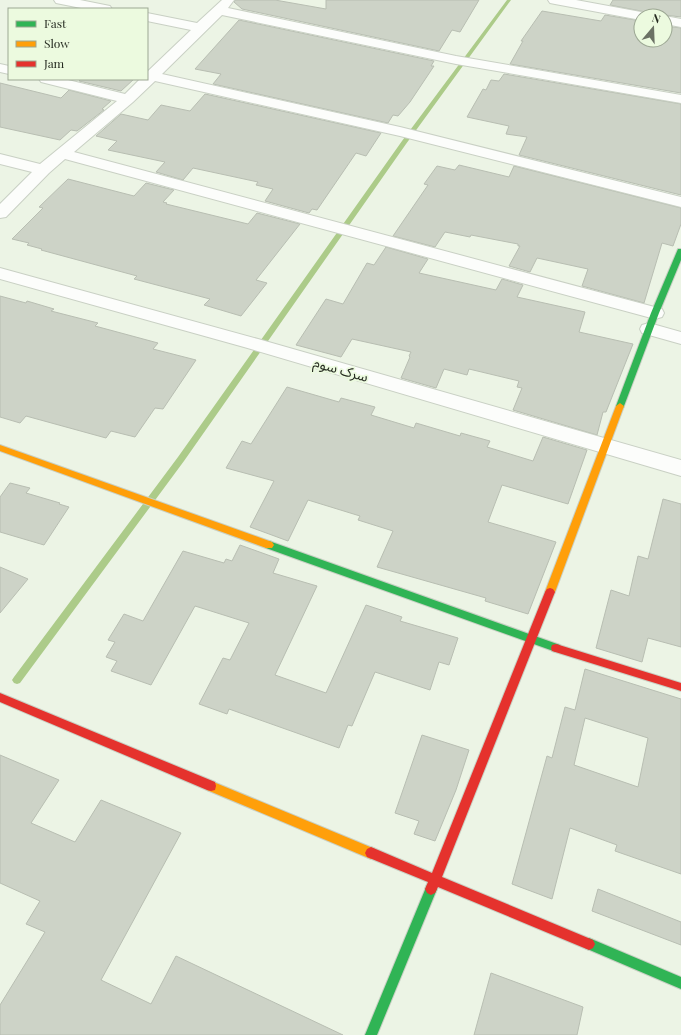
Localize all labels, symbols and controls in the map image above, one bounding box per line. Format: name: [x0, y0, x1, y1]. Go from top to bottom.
legend: [8, 8, 148, 80]
north arrow: [633, 8, 673, 48]
text: N: [650, 10, 663, 26]
text: Fast: [44, 15, 67, 31]
text: Slow: [44, 35, 70, 51]
text: Jam: [43, 55, 65, 71]
street label: سرک سوم: [311, 352, 371, 388]

